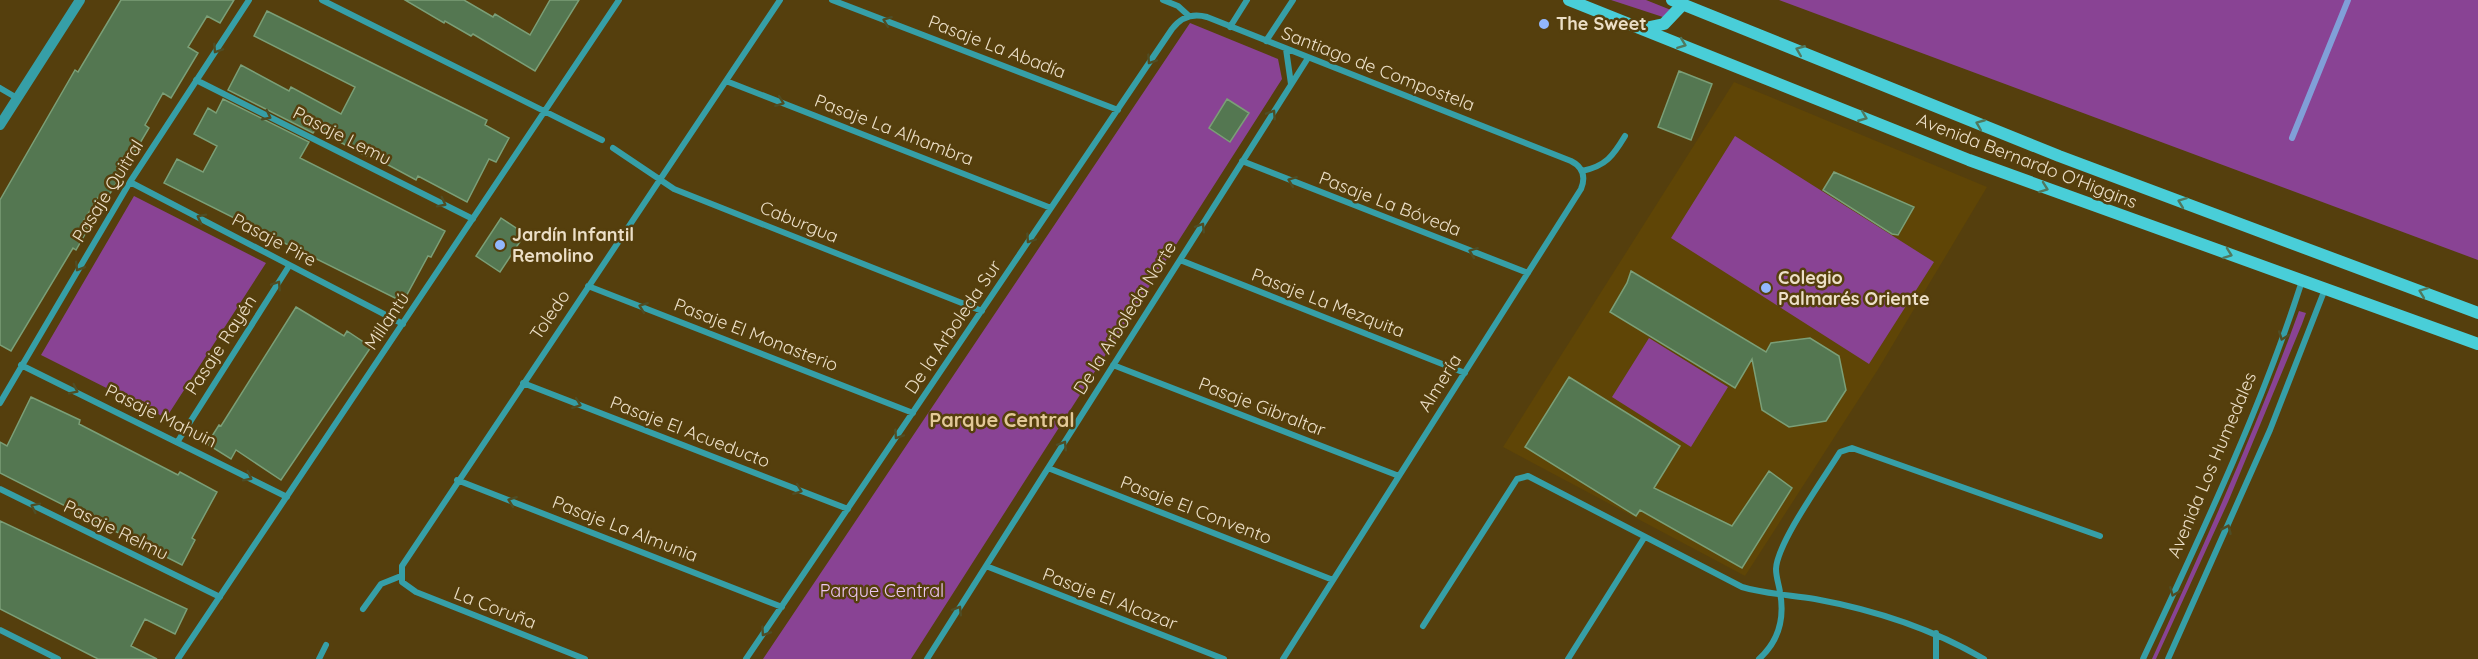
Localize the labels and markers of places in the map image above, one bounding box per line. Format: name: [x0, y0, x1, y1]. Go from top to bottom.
place label: The Sweet: [1556, 12, 1647, 35]
marker: The Sweet: [1537, 17, 1551, 31]
place label: Jardín Infantil Remolino: [512, 223, 634, 267]
marker: Jardín Infantil Remolino: [493, 238, 507, 252]
place label: Colegio Palmarés Oriente: [1778, 266, 1930, 310]
marker: Colegio Palmarés Oriente: [1759, 281, 1773, 295]

